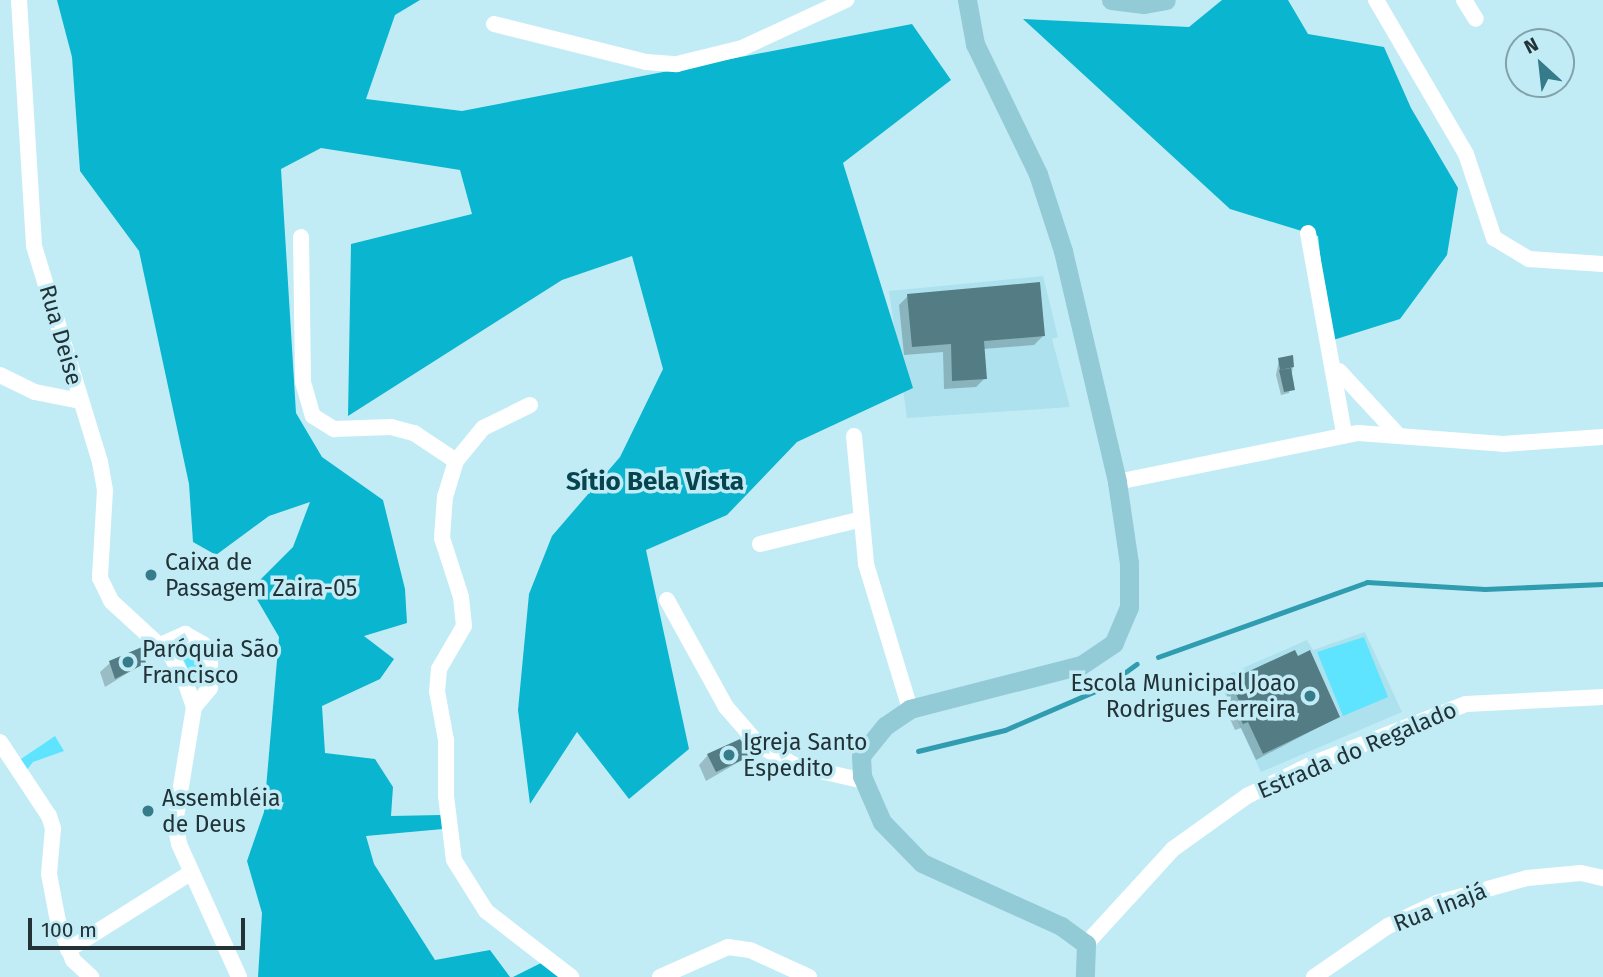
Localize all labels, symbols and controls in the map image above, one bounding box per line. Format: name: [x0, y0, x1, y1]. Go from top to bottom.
north arrow: [1505, 28, 1575, 98]
text: N: [1520, 33, 1542, 59]
street label: Rua Deise: [34, 282, 88, 388]
district label: Sítio Bela Vista: [566, 466, 744, 498]
place label: Caixa de Passagem Zaira-05: [165, 548, 357, 602]
marker: Caixa de Passagem Zaira-05: [143, 567, 159, 583]
place label: Paróquia São Francisco: [142, 635, 279, 689]
marker: Paróquia São Francisco: [120, 654, 136, 670]
place label: Escola Municipal Joao Rodrigues Ferreira: [1070, 669, 1296, 723]
marker: Escola Municipal Joao Rodrigues Ferreira: [1302, 688, 1318, 704]
street label: Estrada do Regalado: [1253, 696, 1461, 804]
place label: Igreja Santo Espedito: [743, 728, 867, 782]
marker: Igreja Santo Espedito: [721, 747, 737, 763]
place label: Assembléia de Deus: [162, 784, 280, 838]
marker: Assembléia de Deus: [140, 803, 156, 819]
street label: Rua Inajá: [1390, 877, 1490, 937]
scale bar: [32, 904, 248, 948]
text: 100 m: [41, 917, 97, 943]

